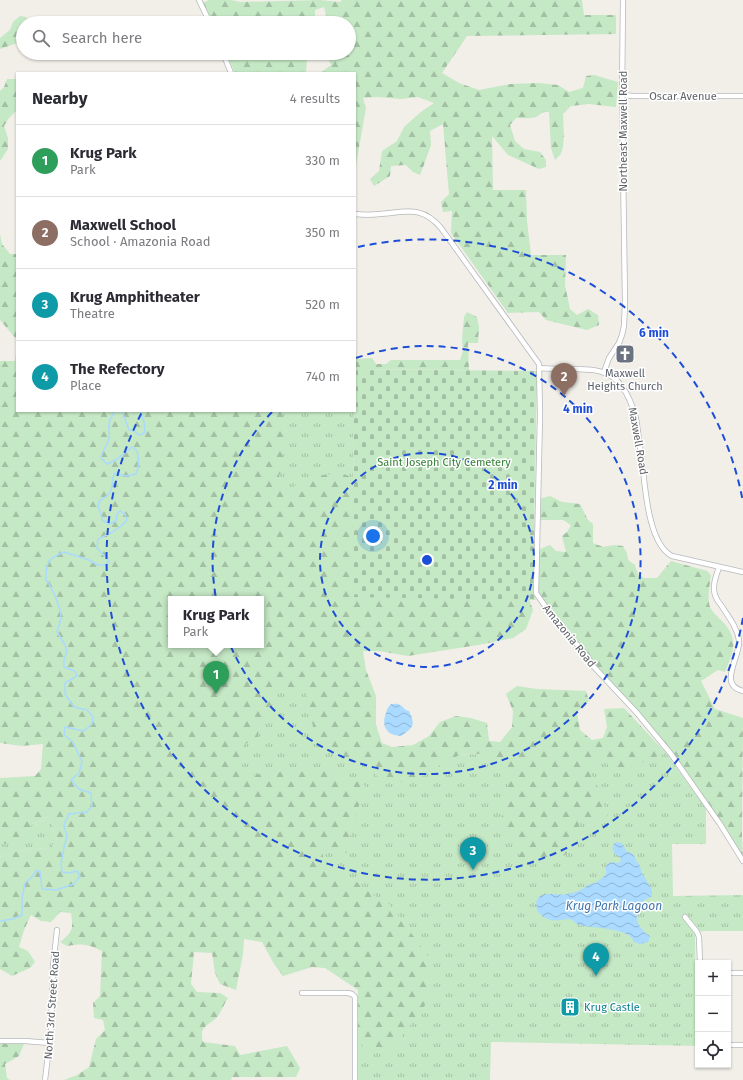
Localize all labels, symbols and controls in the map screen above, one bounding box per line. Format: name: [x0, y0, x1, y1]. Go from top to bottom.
search box: [16, 16, 356, 60]
icon: search: [30, 27, 52, 49]
text: Search here: [62, 29, 142, 47]
street label: Northeast Maxwell Road: [617, 71, 630, 191]
text: Nearby: [32, 88, 87, 109]
street label: Oscar Avenue: [649, 90, 717, 103]
text: 4 results: [290, 91, 340, 106]
text: Krug Park: [70, 144, 137, 162]
text: 1: [42, 153, 48, 168]
text: 330 m: [305, 153, 340, 168]
text: Park: [70, 162, 96, 177]
text: Maxwell School: [70, 216, 176, 234]
text: 2: [42, 225, 48, 240]
text: 350 m: [305, 225, 340, 240]
text: School · Amazonia Road: [70, 234, 211, 249]
text: Krug Amphitheater: [70, 288, 200, 306]
text: 3: [42, 297, 48, 312]
text: 520 m: [305, 297, 340, 312]
text: Theatre: [70, 306, 115, 321]
text: 6 min: [639, 326, 669, 340]
church icon: Maxwell Heights Church: [614, 343, 636, 365]
text: The Refectory: [70, 360, 165, 378]
pin: 2: [551, 363, 577, 396]
place label: Maxwell Heights Church: [587, 367, 663, 393]
text: 4: [41, 369, 49, 384]
text: 740 m: [306, 369, 340, 384]
text: Place: [70, 378, 101, 393]
text: 4 min: [563, 402, 593, 416]
street label: Maxwell Road: [626, 406, 650, 476]
park label: Saint Joseph City Cemetery: [377, 456, 511, 469]
text: 2 min: [488, 478, 518, 492]
your location: [363, 526, 383, 546]
centre of rings: [420, 553, 434, 567]
popup: [168, 596, 264, 648]
street label: Amazonia Road: [540, 602, 598, 670]
text: Krug Park: [183, 606, 249, 624]
text: Park: [183, 624, 208, 639]
pin: 1: [203, 661, 229, 694]
pin: 3: [460, 837, 486, 870]
water label: Krug Park Lagoon: [566, 899, 662, 913]
pin: 4: [583, 943, 609, 976]
street label: North 3rd Street Road: [42, 950, 62, 1060]
map controls: [695, 960, 731, 1068]
button: +: [695, 960, 731, 996]
building icon: Krug Castle: [559, 996, 581, 1018]
button: −: [695, 996, 731, 1032]
place label: Krug Castle: [584, 1001, 640, 1014]
button: locate: [695, 1032, 731, 1068]

